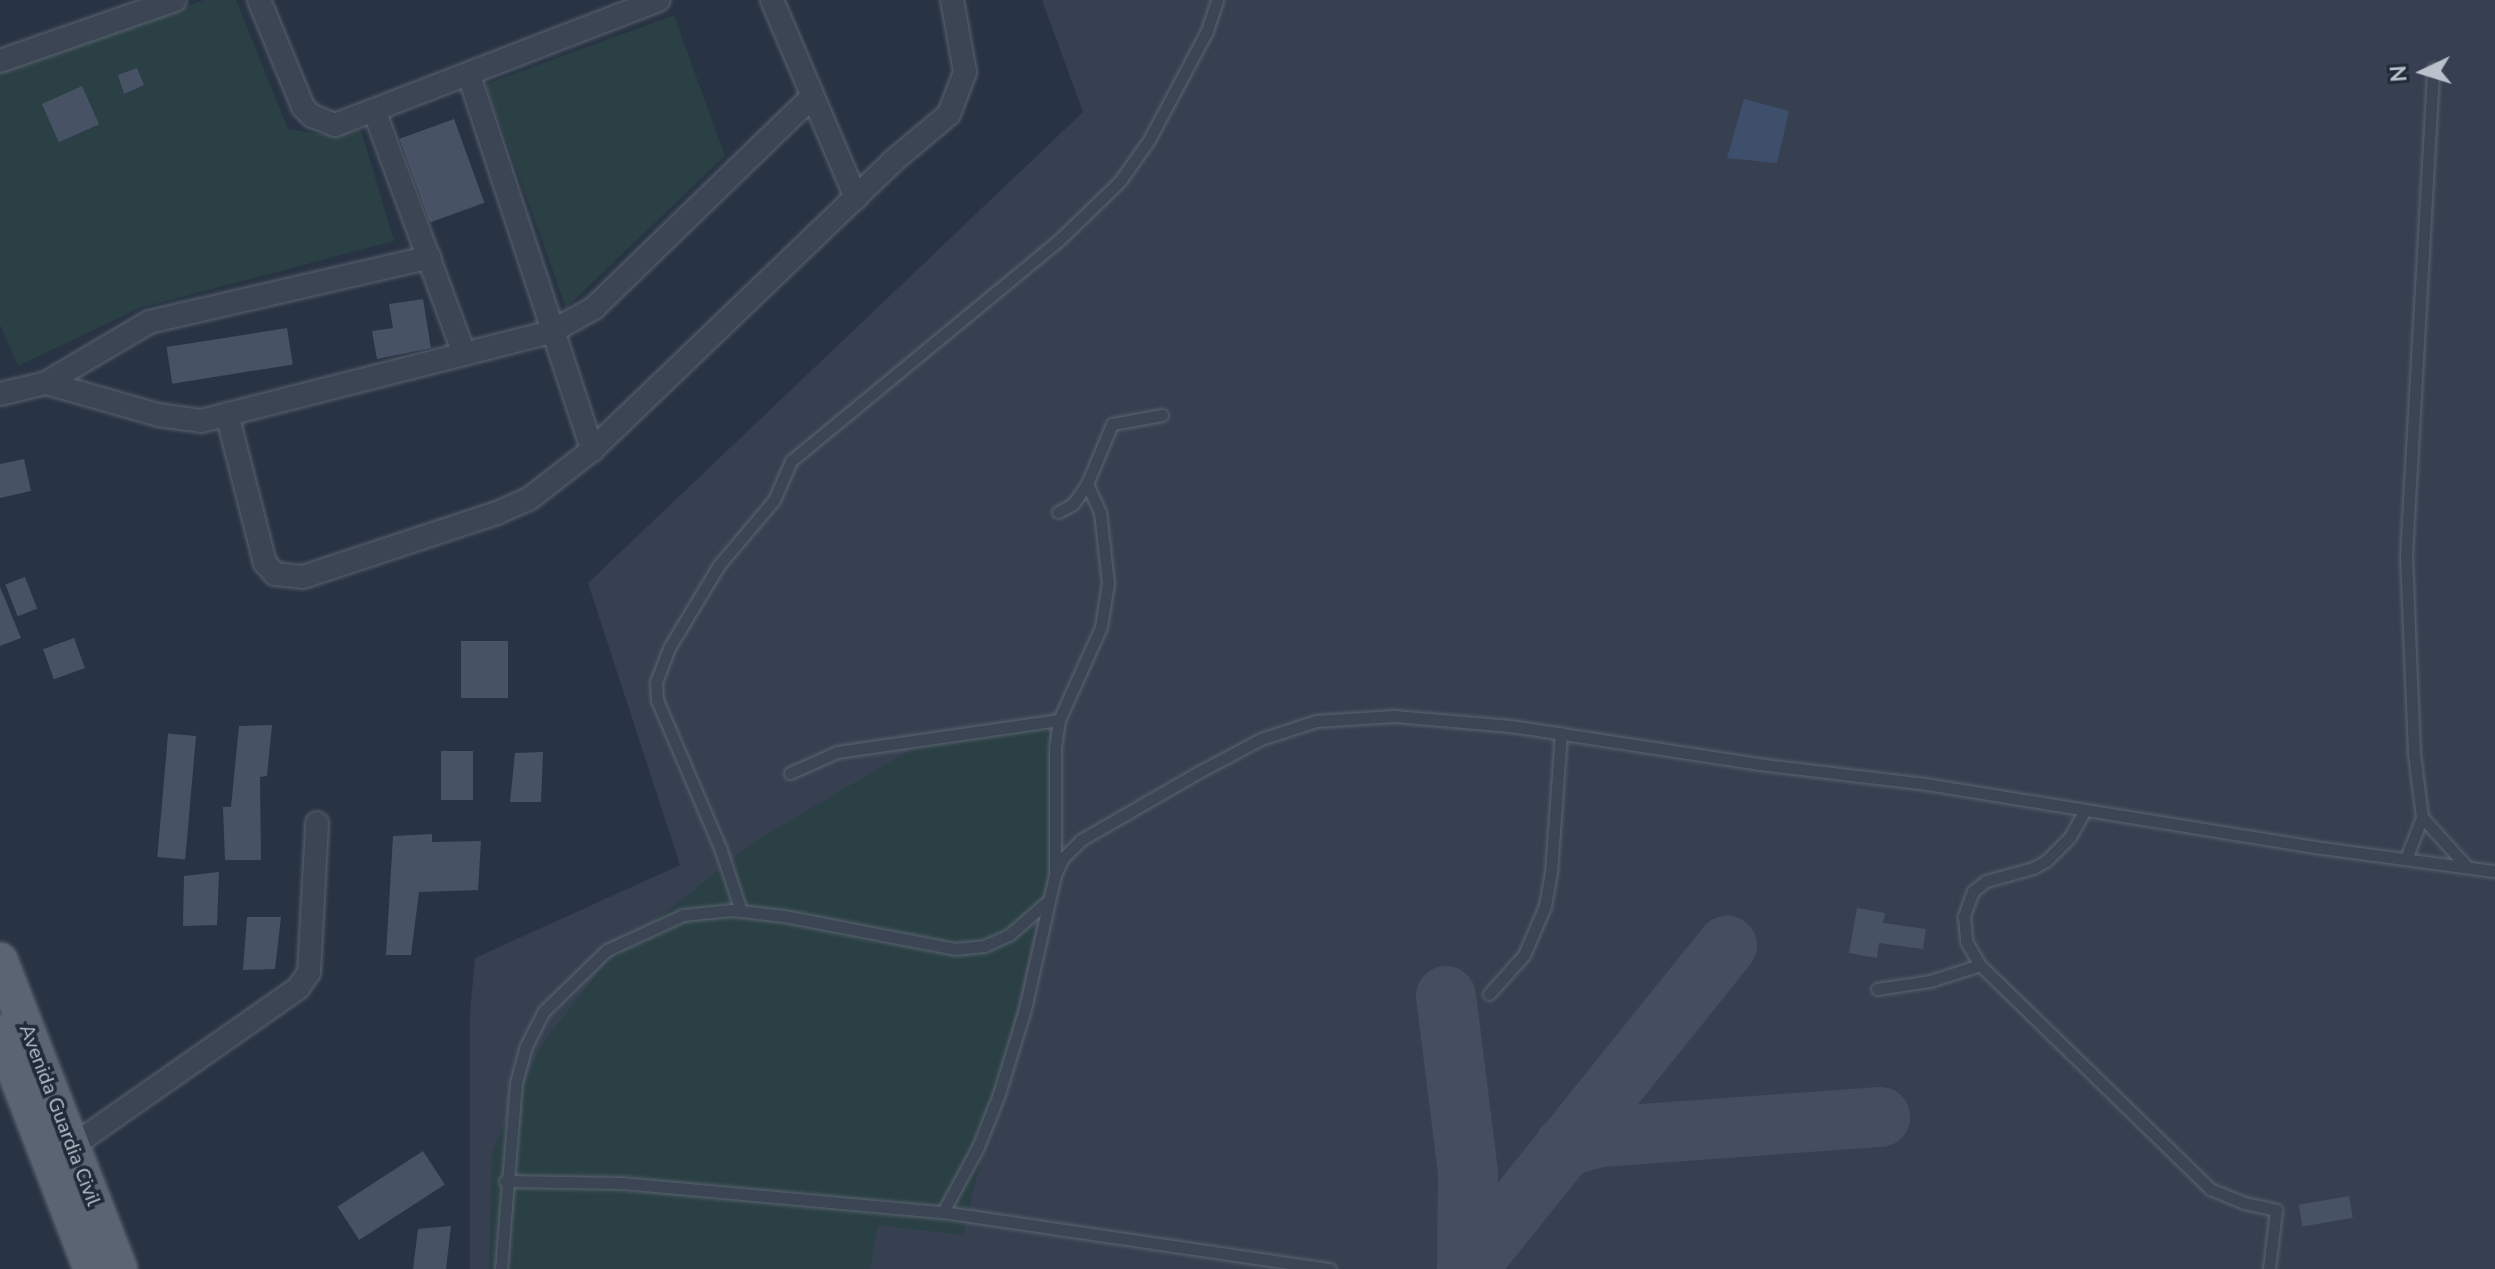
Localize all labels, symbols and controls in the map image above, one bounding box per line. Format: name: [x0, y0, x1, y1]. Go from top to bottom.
north arrow: [2383, 32, 2463, 112]
text: N: [2384, 64, 2415, 83]
street label: Avenida Guardia Civil: [14, 1021, 106, 1209]

